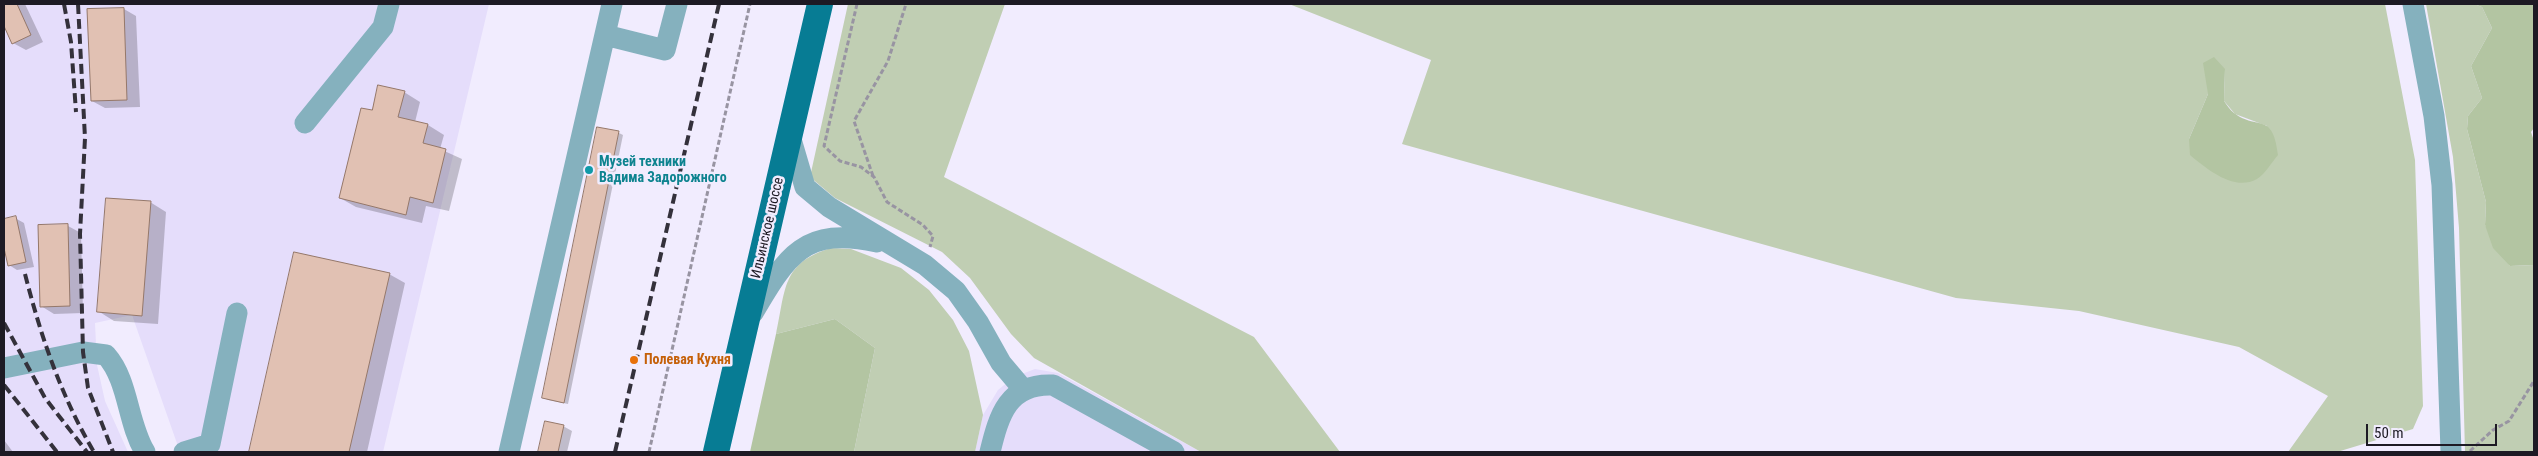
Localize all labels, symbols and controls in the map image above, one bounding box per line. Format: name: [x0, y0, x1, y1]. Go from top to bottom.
place label: Музей техники Вадима Задорожного: [599, 154, 727, 186]
marker: Музей техники Вадима Задорожного: [583, 164, 595, 176]
street label: Ильинское шоссе: [748, 176, 788, 280]
place label: Полевая Кухня: [644, 352, 731, 368]
marker: Полевая Кухня: [628, 354, 640, 366]
scale bar: [2368, 414, 2499, 446]
text: 50 m: [2374, 424, 2404, 442]

